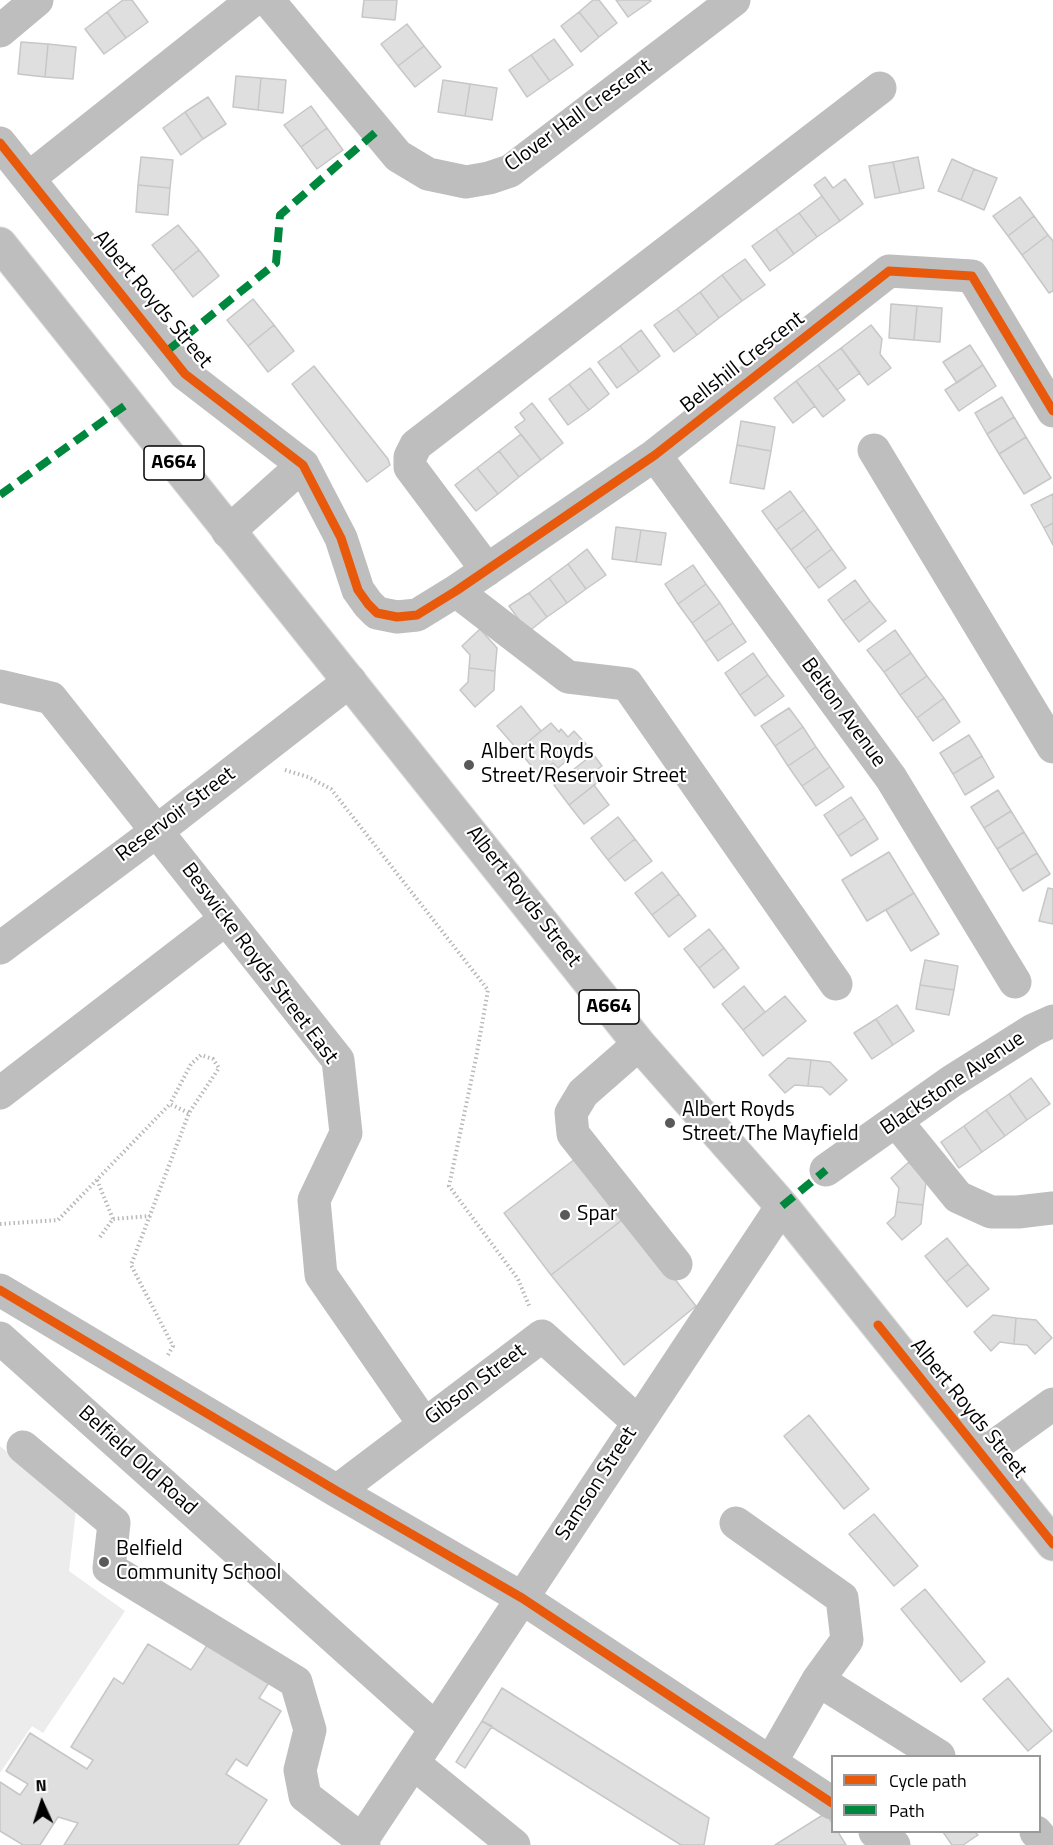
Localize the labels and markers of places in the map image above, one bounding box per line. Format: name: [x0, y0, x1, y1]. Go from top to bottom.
place label: Albert Royds Street/Reservoir Street: [481, 740, 686, 790]
marker: Albert Royds Street/Reservoir Street: [462, 758, 476, 772]
place label: Albert Royds Street/The Mayfield: [682, 1098, 859, 1148]
marker: Albert Royds Street/The Mayfield: [663, 1116, 677, 1130]
place label: Spar: [577, 1202, 617, 1228]
marker: Spar: [558, 1208, 572, 1222]
place label: Belfield Community School: [116, 1537, 281, 1587]
marker: Belfield Community School: [97, 1555, 111, 1569]

